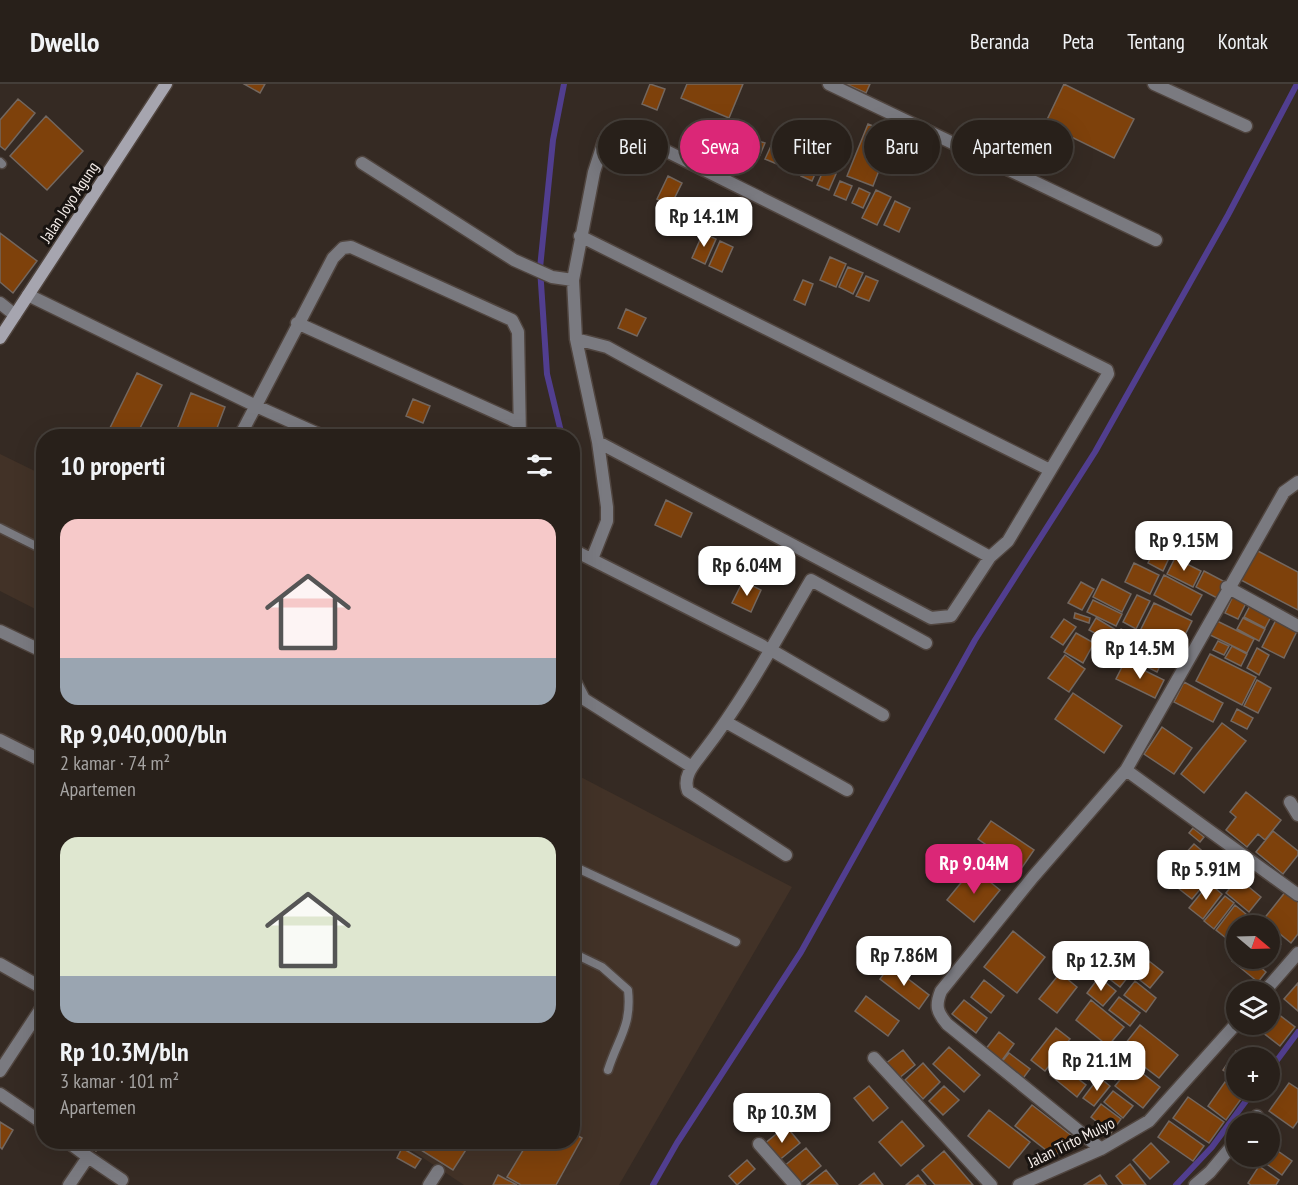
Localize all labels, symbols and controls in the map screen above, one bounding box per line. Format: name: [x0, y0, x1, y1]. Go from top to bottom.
text: Dwello: [30, 23, 100, 60]
text: Beranda: [970, 28, 1030, 55]
text: Peta: [1063, 28, 1094, 55]
text: Tentang: [1127, 28, 1185, 55]
text: Kontak: [1218, 28, 1268, 55]
chip: Beli: [598, 120, 668, 174]
chip: Sewa: [680, 120, 760, 174]
chip: Filter: [772, 120, 852, 174]
chip: Baru: [864, 120, 940, 174]
chip: Apartemen: [952, 120, 1073, 174]
street label: Jalan Joyo Agung: [35, 158, 103, 247]
pin: Rp 14.1M: [642, 197, 766, 248]
text: Rp 14.1M: [669, 203, 739, 229]
text: 10 properti: [60, 449, 165, 482]
icon: filters: [523, 449, 556, 482]
pin: Rp 9.15M: [1122, 521, 1246, 572]
text: Rp 9.15M: [1149, 527, 1219, 553]
pin: Rp 6.04M: [685, 546, 809, 597]
text: Rp 6.04M: [712, 552, 782, 578]
icon: home: [254, 558, 362, 666]
pin: Rp 14.5M: [1078, 629, 1202, 680]
text: Rp 14.5M: [1105, 635, 1175, 661]
text: Rp 9,040,000/bln: [60, 717, 227, 750]
text: 2 kamar · 74 m²: [60, 750, 170, 776]
text: Apartemen: [60, 776, 136, 802]
pin: Rp 9.04M: [912, 844, 1036, 895]
text: Rp 9.04M: [939, 850, 1009, 876]
pin: Rp 5.91M: [1144, 850, 1268, 901]
text: Rp 5.91M: [1171, 856, 1241, 882]
icon: home: [254, 876, 362, 984]
north arrow: [1226, 915, 1280, 969]
map controls: [1226, 915, 1280, 1167]
pin: Rp 7.86M: [842, 936, 966, 987]
pin: Rp 12.3M: [1039, 941, 1163, 992]
text: Rp 7.86M: [870, 942, 938, 968]
text: Rp 12.3M: [1066, 947, 1136, 973]
button: layers: [1226, 981, 1280, 1035]
text: Rp 10.3M/bln: [60, 1035, 189, 1068]
pin: Rp 21.1M: [1035, 1041, 1159, 1092]
text: Rp 21.1M: [1062, 1047, 1132, 1073]
button: +: [1226, 1047, 1280, 1101]
text: 3 kamar · 101 m²: [60, 1068, 179, 1094]
pin: Rp 10.3M: [720, 1093, 844, 1144]
text: Apartemen: [60, 1094, 136, 1120]
text: Rp 10.3M: [747, 1099, 817, 1125]
street label: Jalan Tirto Mulyo: [1023, 1112, 1118, 1172]
button: −: [1226, 1113, 1280, 1167]

